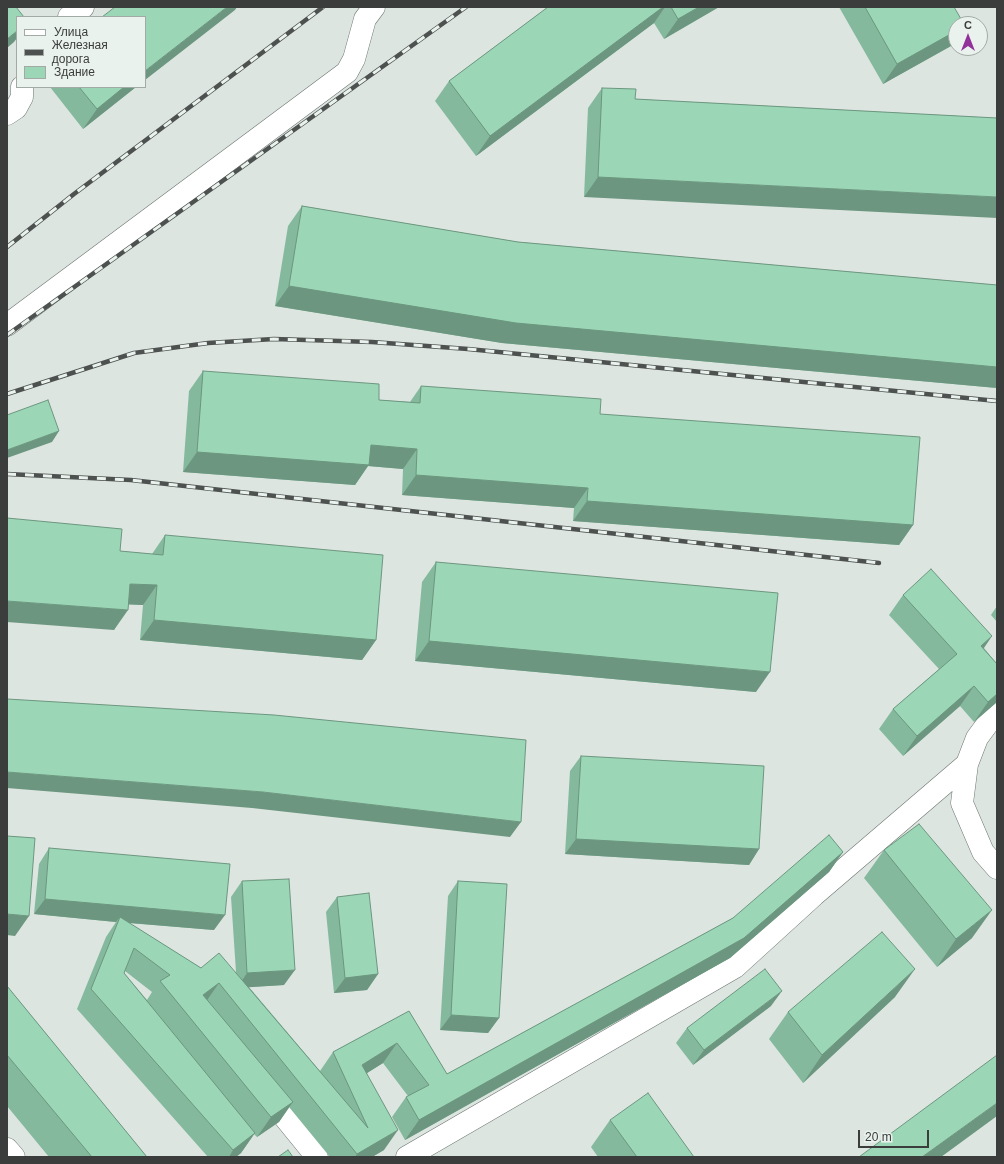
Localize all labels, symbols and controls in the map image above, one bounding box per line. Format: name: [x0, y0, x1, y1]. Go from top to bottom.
legend: [16, 16, 146, 88]
north arrow: [948, 16, 988, 56]
text: С: [964, 19, 972, 31]
text: Улица: [54, 25, 88, 39]
text: Железная дорога: [52, 38, 108, 66]
text: Здание: [54, 65, 95, 79]
scale bar: [860, 1122, 931, 1148]
text: 20 m: [865, 1130, 892, 1144]

